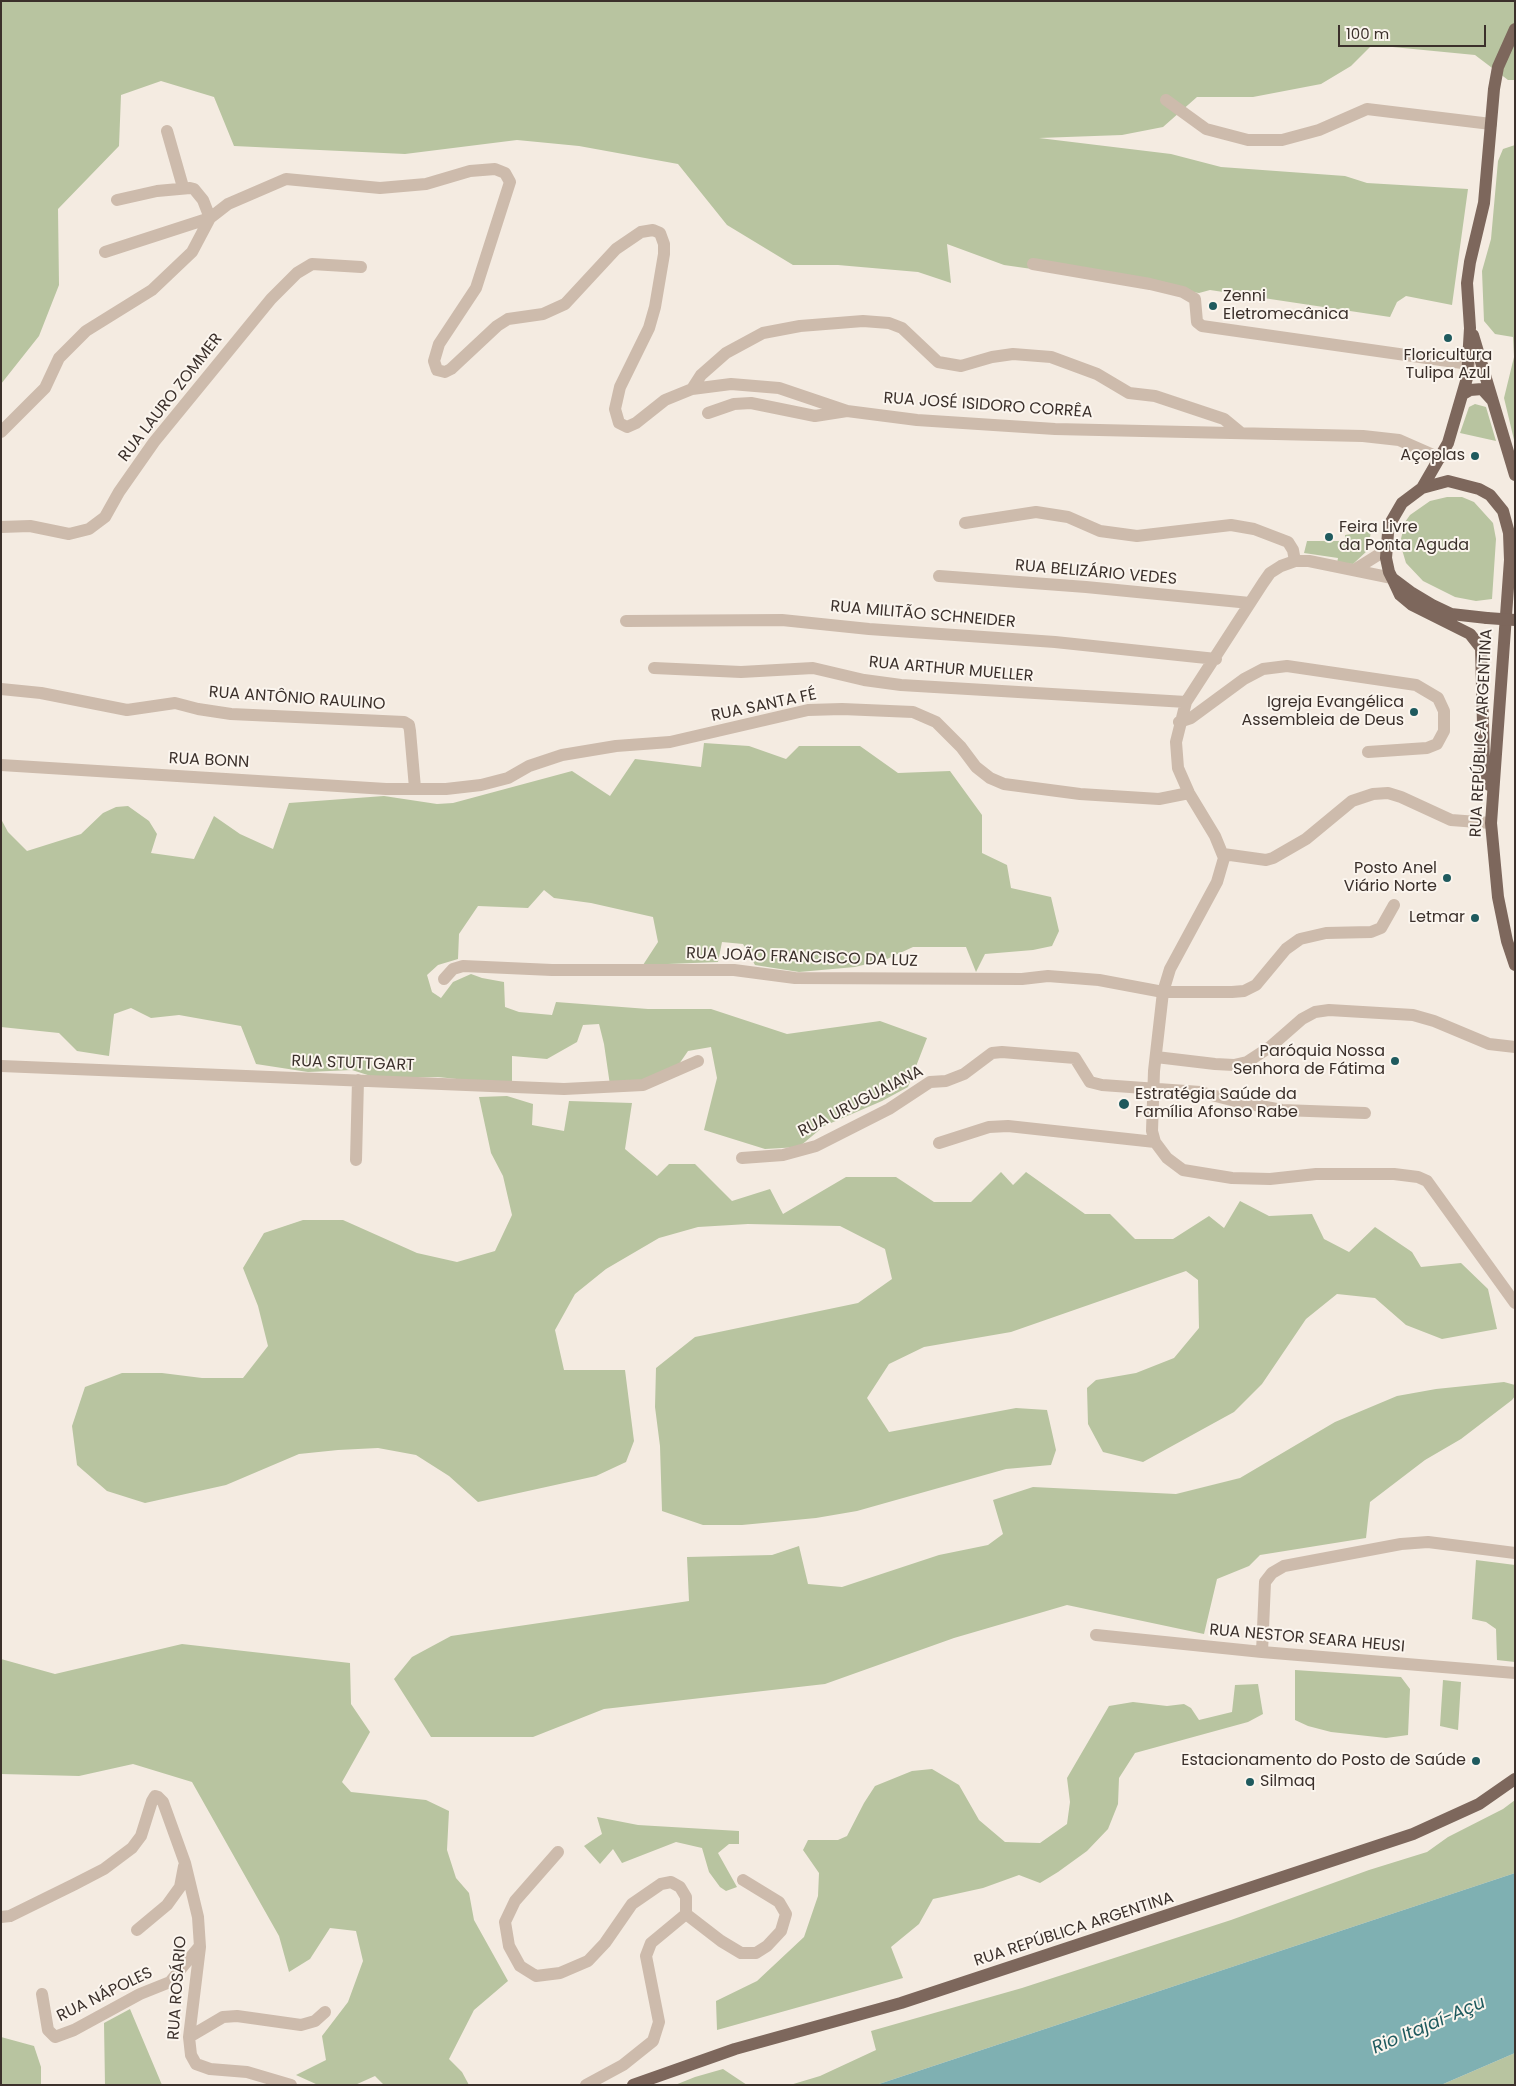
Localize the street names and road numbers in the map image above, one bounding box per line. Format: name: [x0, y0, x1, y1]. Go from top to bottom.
street label: RUA LAURO ZOMMER: [115, 330, 227, 466]
street label: RUA JOSÉ ISIDORO CORRÊA: [883, 389, 1093, 423]
street label: RUA BELIZÁRIO VEDES: [1014, 556, 1178, 590]
street label: RUA MILITÃO SCHNEIDER: [830, 597, 1016, 633]
street label: RUA REPÚBLICA ARGENTINA: [1467, 628, 1497, 838]
street label: RUA ARTHUR MUELLER: [868, 653, 1034, 687]
street label: RUA ANTÔNIO RAULINO: [208, 683, 386, 715]
street label: RUA SANTA FÉ: [710, 685, 818, 727]
street label: RUA BONN: [168, 749, 250, 773]
street label: RUA JOÃO FRANCISCO DA LUZ: [686, 944, 918, 972]
street label: RUA STUTTGART: [291, 1052, 415, 1076]
street label: RUA URUGUAIANA: [795, 1062, 927, 1142]
street label: RUA NESTOR SEARA HEUSI: [1208, 1621, 1406, 1657]
street label: RUA REPÚBLICA ARGENTINA: [972, 1889, 1176, 1971]
street label: RUA ROSÁRIO: [165, 1935, 191, 2041]
street label: RUA NÁPOLES: [54, 1964, 156, 2026]

